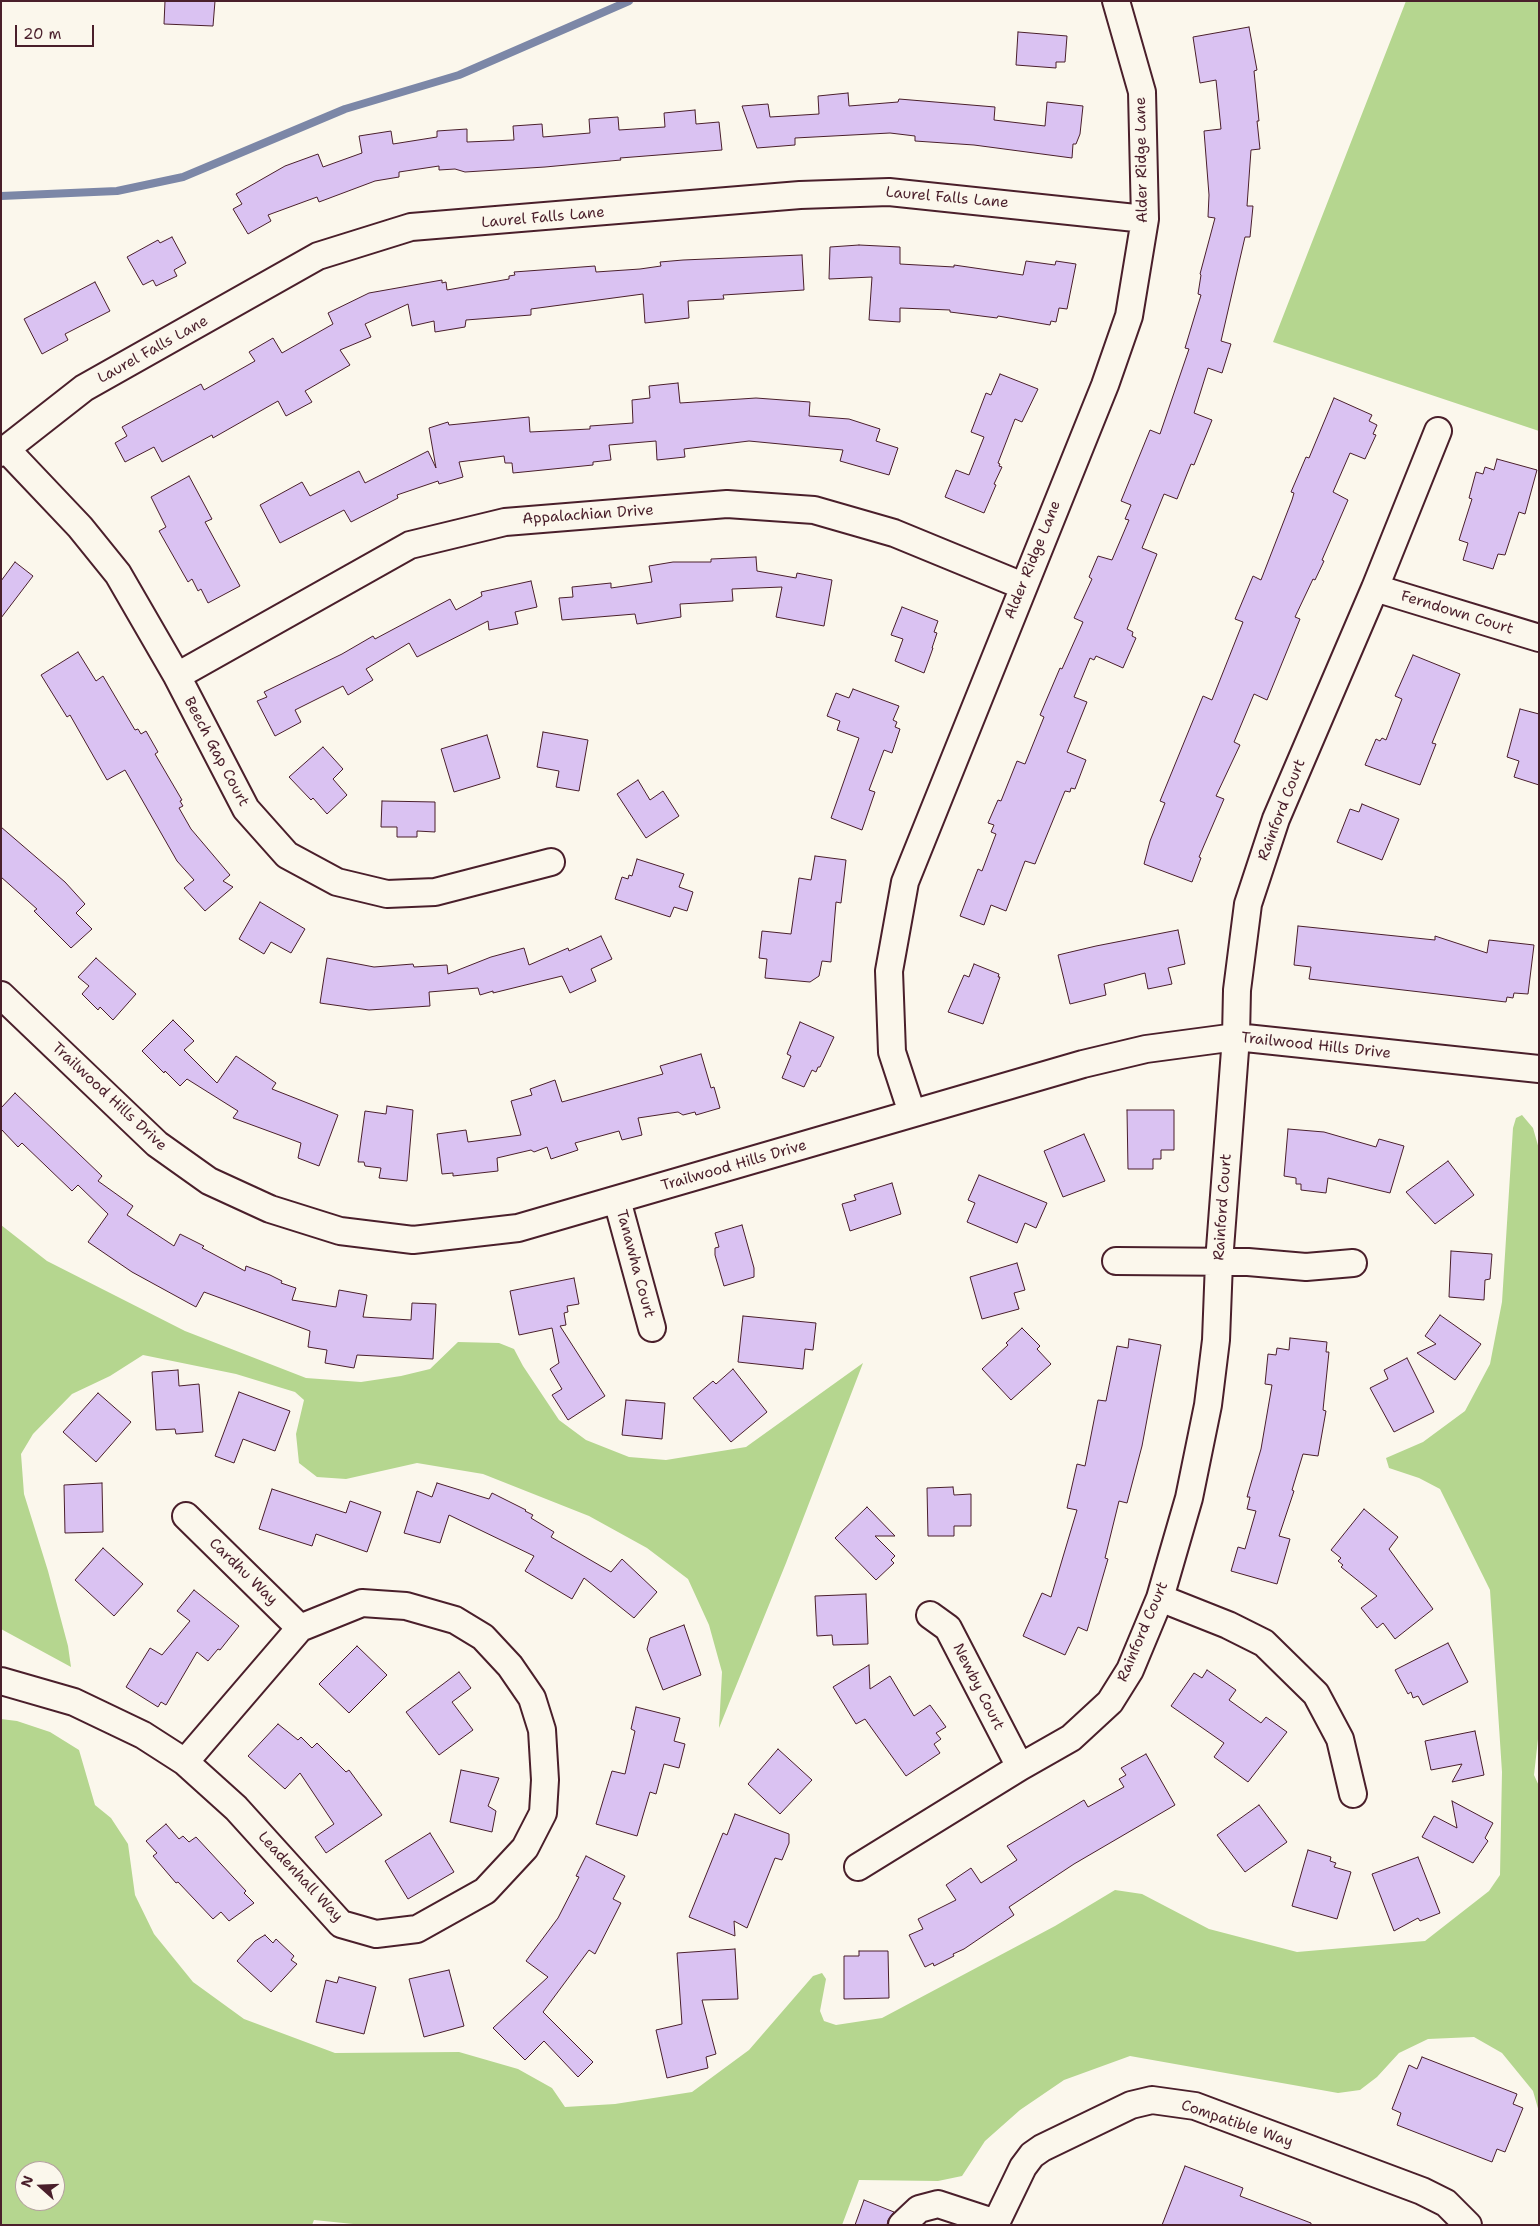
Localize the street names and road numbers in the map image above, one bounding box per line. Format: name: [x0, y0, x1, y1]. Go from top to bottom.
street label: Alder Ridge Lane: [1132, 97, 1152, 223]
street label: Laurel Falls Lane: [885, 184, 1009, 212]
street label: Laurel Falls Lane: [481, 204, 605, 232]
street label: Laurel Falls Lane: [95, 312, 211, 388]
street label: Alder Ridge Lane: [1001, 498, 1065, 622]
street label: Appalachian Drive: [522, 501, 654, 529]
street label: Ferndown Court: [1399, 587, 1515, 639]
street label: Beech Gap Court: [180, 694, 252, 810]
street label: Rainford Court: [1254, 757, 1310, 863]
street label: Trailwood Hills Drive: [1240, 1029, 1392, 1063]
street label: Trailwood Hills Drive: [48, 1039, 170, 1155]
street label: Trailwood Hills Drive: [659, 1137, 809, 1195]
street label: Rainford Court: [1210, 1153, 1236, 1261]
street label: Tanawha Court: [612, 1208, 658, 1320]
street label: Cardhu Way: [205, 1535, 281, 1609]
street label: Rainford Court: [1114, 1579, 1172, 1685]
street label: Newby Court: [948, 1641, 1008, 1733]
street label: Leadenhall Way: [254, 1828, 346, 1926]
street label: Compatible Way: [1179, 2096, 1295, 2152]

